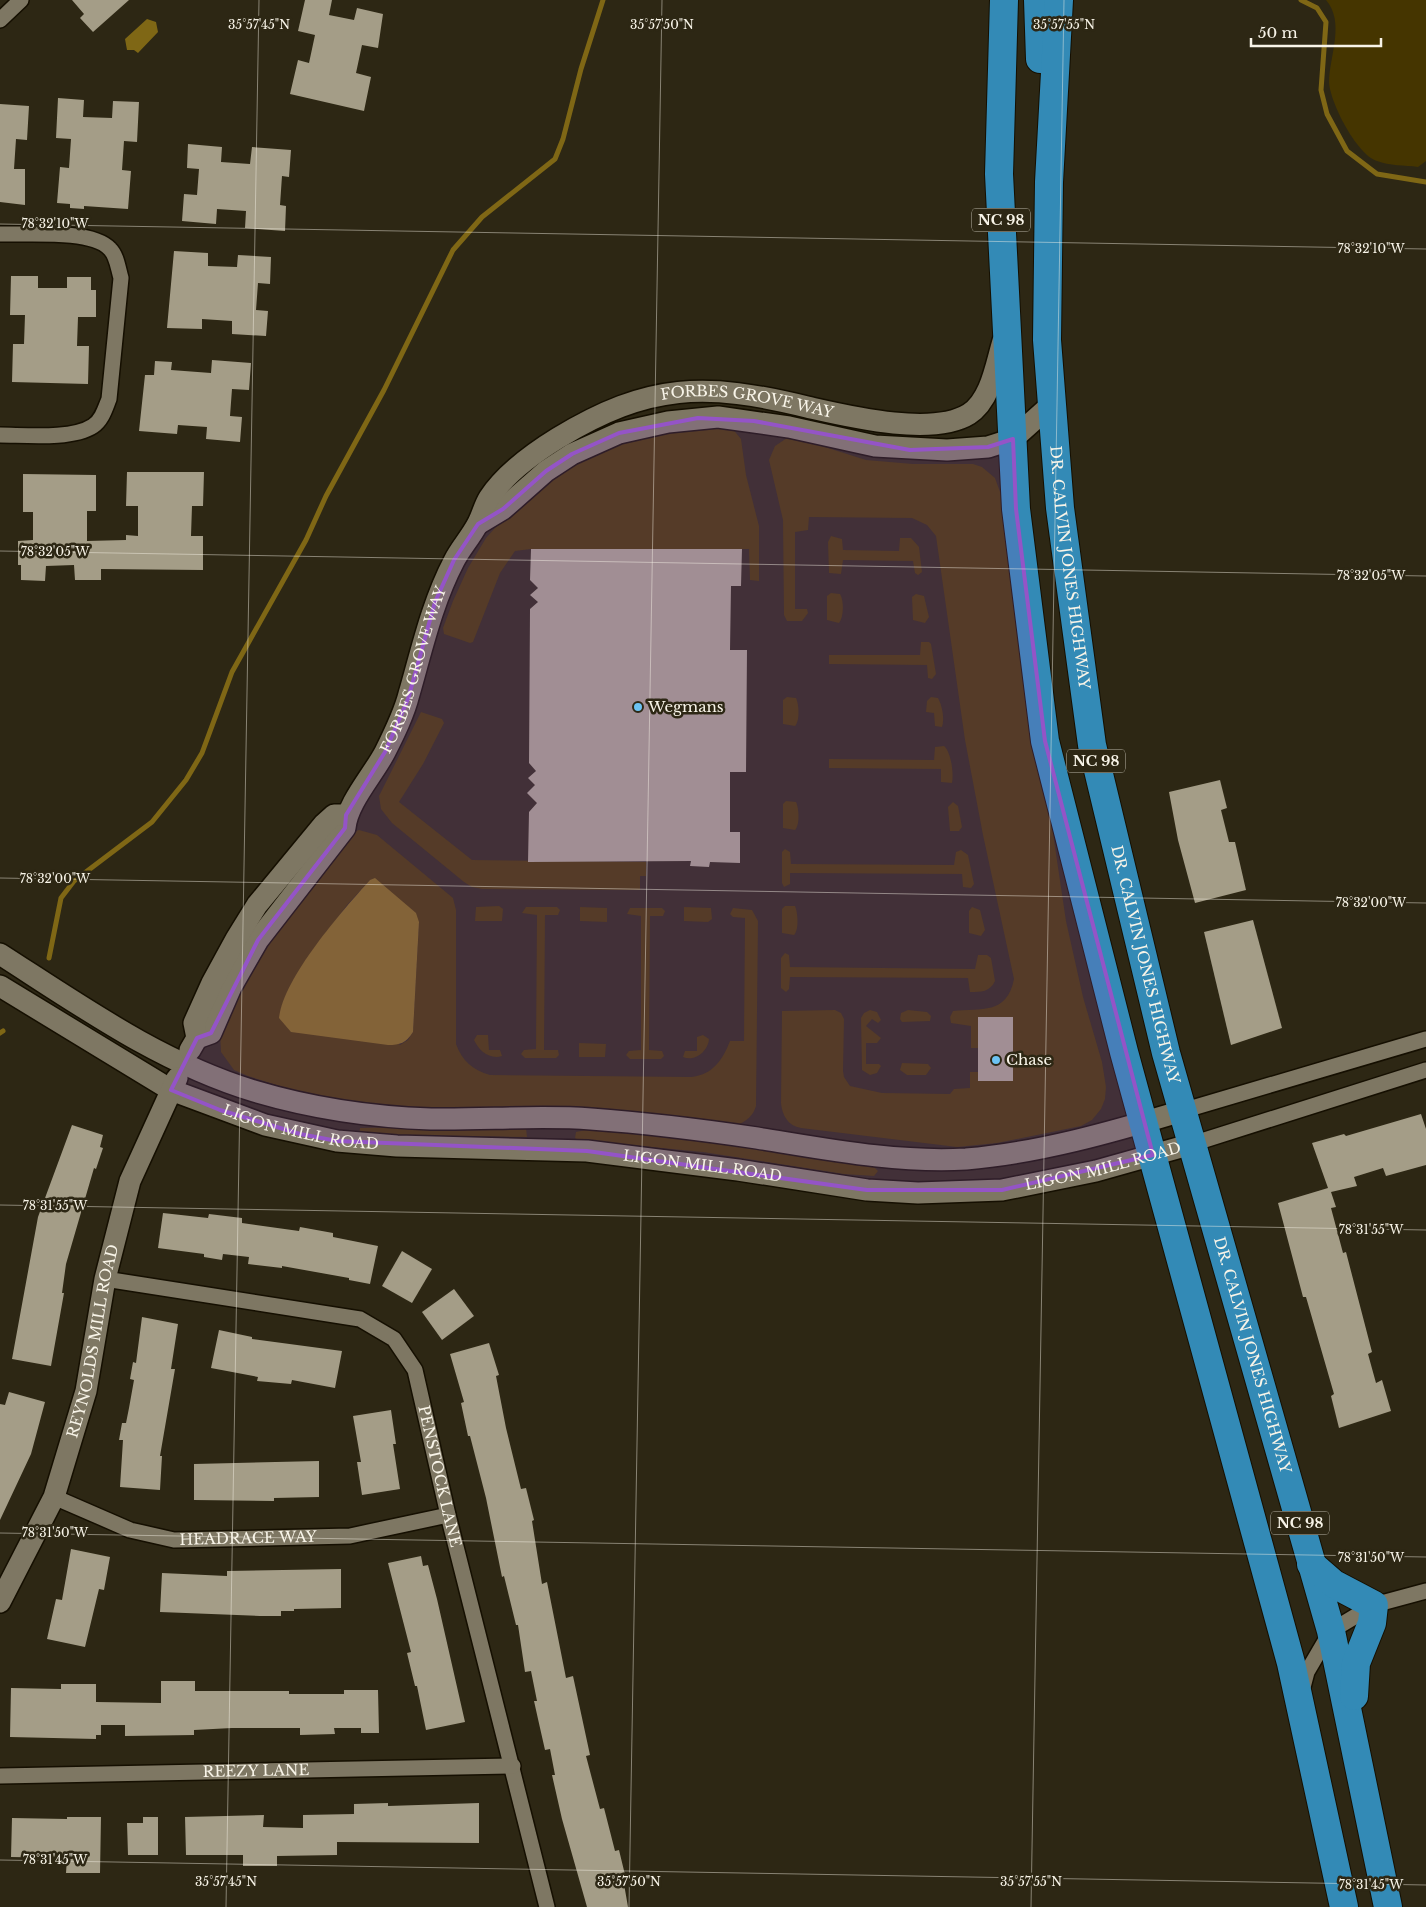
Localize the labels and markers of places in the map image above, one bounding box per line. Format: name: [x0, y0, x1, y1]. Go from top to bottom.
place label: Wegmans: [647, 697, 724, 716]
marker: Wegmans: [632, 701, 644, 713]
place label: Chase: [1006, 1050, 1052, 1069]
marker: Chase: [990, 1054, 1002, 1066]

